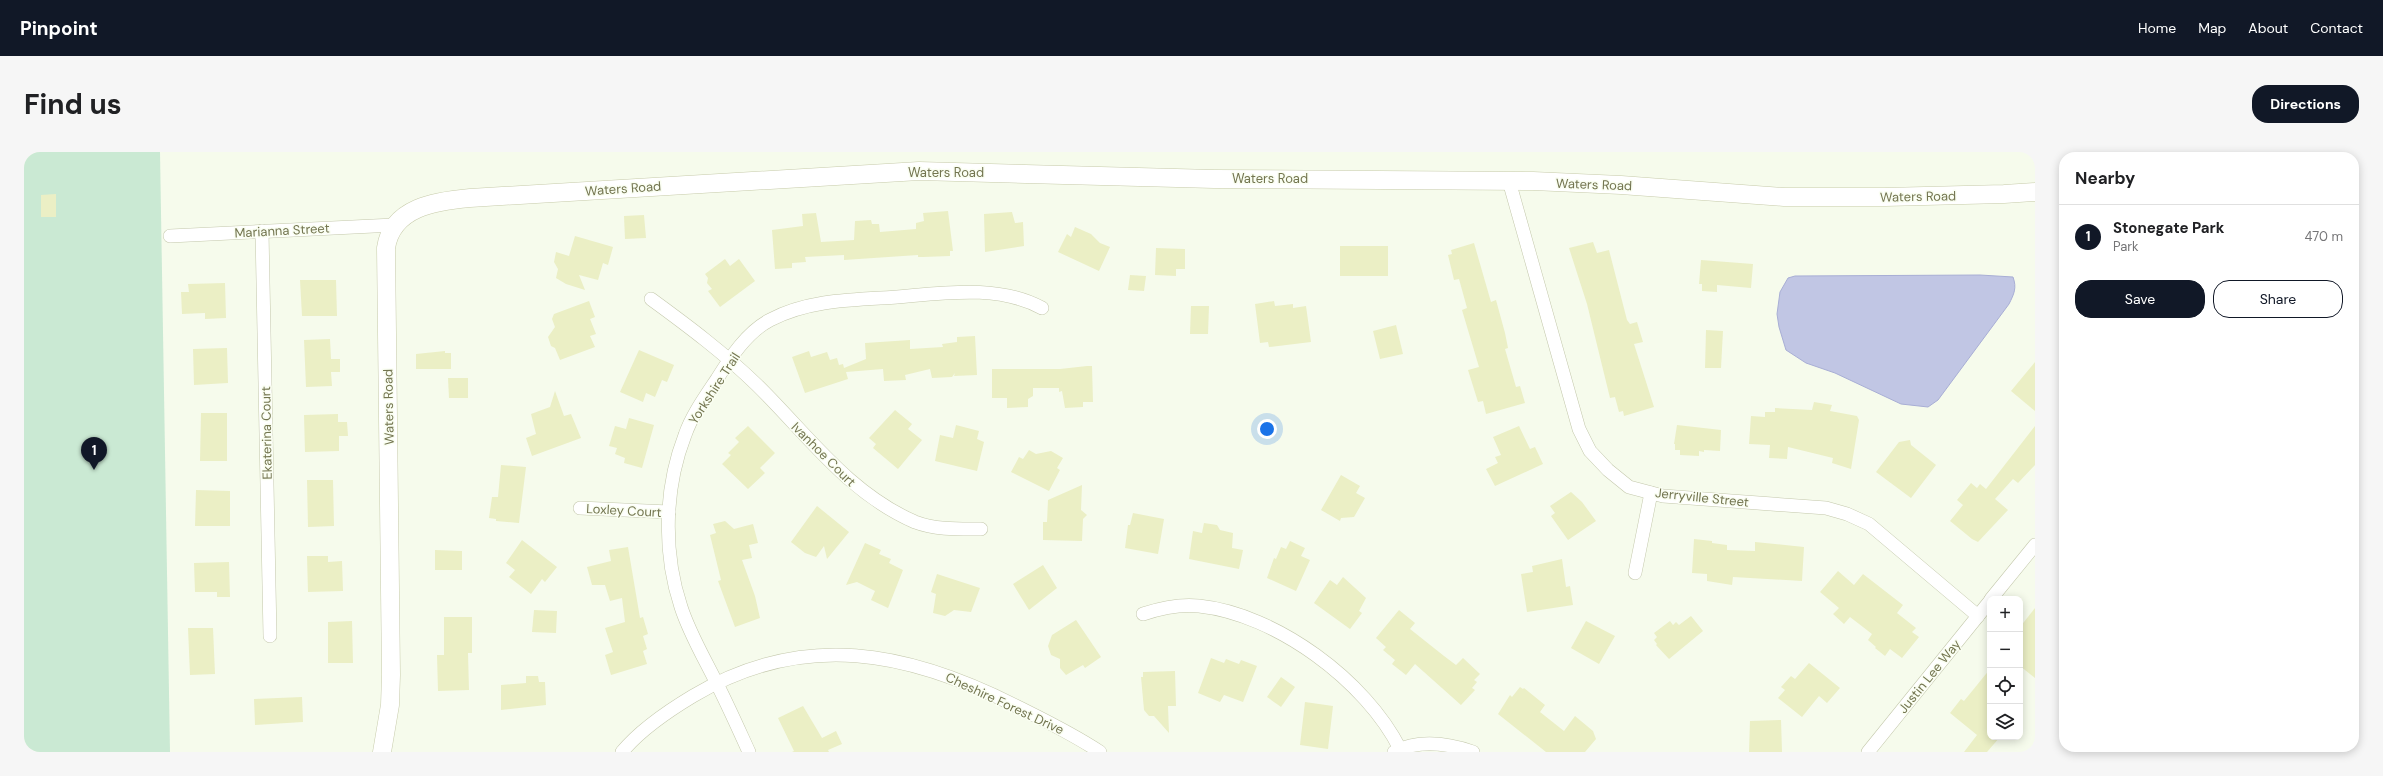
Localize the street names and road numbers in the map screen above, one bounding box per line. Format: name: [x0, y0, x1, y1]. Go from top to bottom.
street label: Waters Road: [908, 164, 984, 181]
street label: Waters Road: [1232, 170, 1308, 187]
street label: Waters Road: [1556, 175, 1632, 194]
street label: Waters Road: [584, 177, 662, 200]
street label: Waters Road: [1880, 187, 1956, 206]
street label: Marianna Street: [234, 220, 330, 241]
street label: Yorkshire Trail: [685, 349, 744, 427]
street label: Waters Road: [379, 369, 398, 445]
street label: Ekaterina Court: [257, 386, 276, 480]
street label: Ivanhoe Court: [788, 418, 860, 490]
street label: Jerryville Street: [1654, 484, 1750, 511]
street label: Loxley Court: [586, 500, 662, 521]
street label: Justin Lee Way: [1894, 636, 1964, 717]
street label: Cheshire Forest Drive: [943, 669, 1067, 738]

